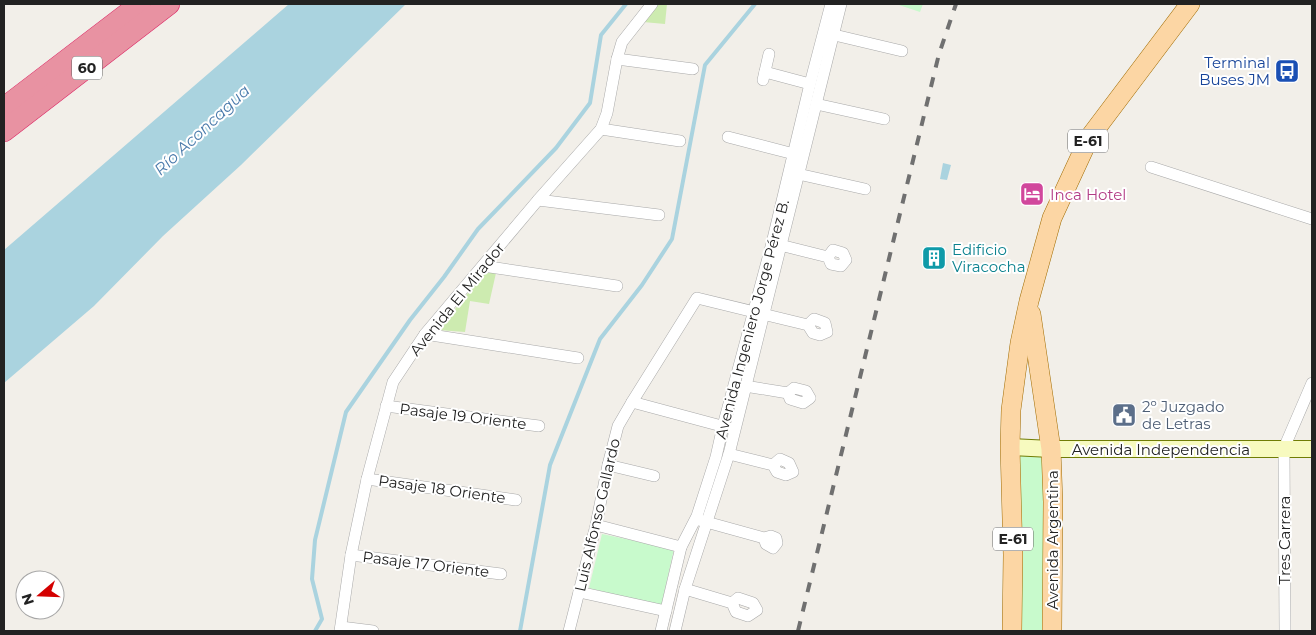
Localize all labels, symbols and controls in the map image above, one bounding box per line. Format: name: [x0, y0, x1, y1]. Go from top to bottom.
place label: Terminal Buses JM: [1199, 53, 1270, 89]
road number: 60: [72, 56, 102, 80]
bus stop icon: Terminal Buses JM: [1274, 58, 1300, 84]
water label: Río Aconcagua: [150, 81, 254, 179]
road number: E-61: [1068, 130, 1108, 152]
hotel icon: Inca Hotel: [1019, 181, 1045, 207]
place label: Inca Hotel: [1050, 185, 1126, 204]
street label: Avenida Ingeniero Jorge Pérez B.: [711, 197, 793, 441]
street label: Avenida El Mirador: [405, 238, 509, 360]
place label: Edificio Viracocha: [952, 240, 1026, 276]
building icon: Edificio Viracocha: [921, 245, 947, 271]
place label: 2º Juzgado de Letras: [1142, 397, 1225, 433]
street label: Pasaje 19 Oriente: [398, 399, 528, 433]
public building icon: 2º Juzgado de Letras: [1111, 402, 1137, 428]
street label: Luis Alfonso Gallardo: [570, 436, 624, 594]
street label: Avenida Independencia: [1072, 440, 1250, 459]
street label: Avenida Argentina: [1043, 470, 1062, 610]
street label: Pasaje 18 Oriente: [377, 471, 507, 507]
street label: Tres Carrera: [1275, 496, 1294, 584]
road number: E-61: [993, 528, 1033, 550]
street label: Pasaje 17 Oriente: [362, 547, 490, 581]
north arrow: [15, 570, 65, 620]
text: N: [17, 591, 38, 608]

